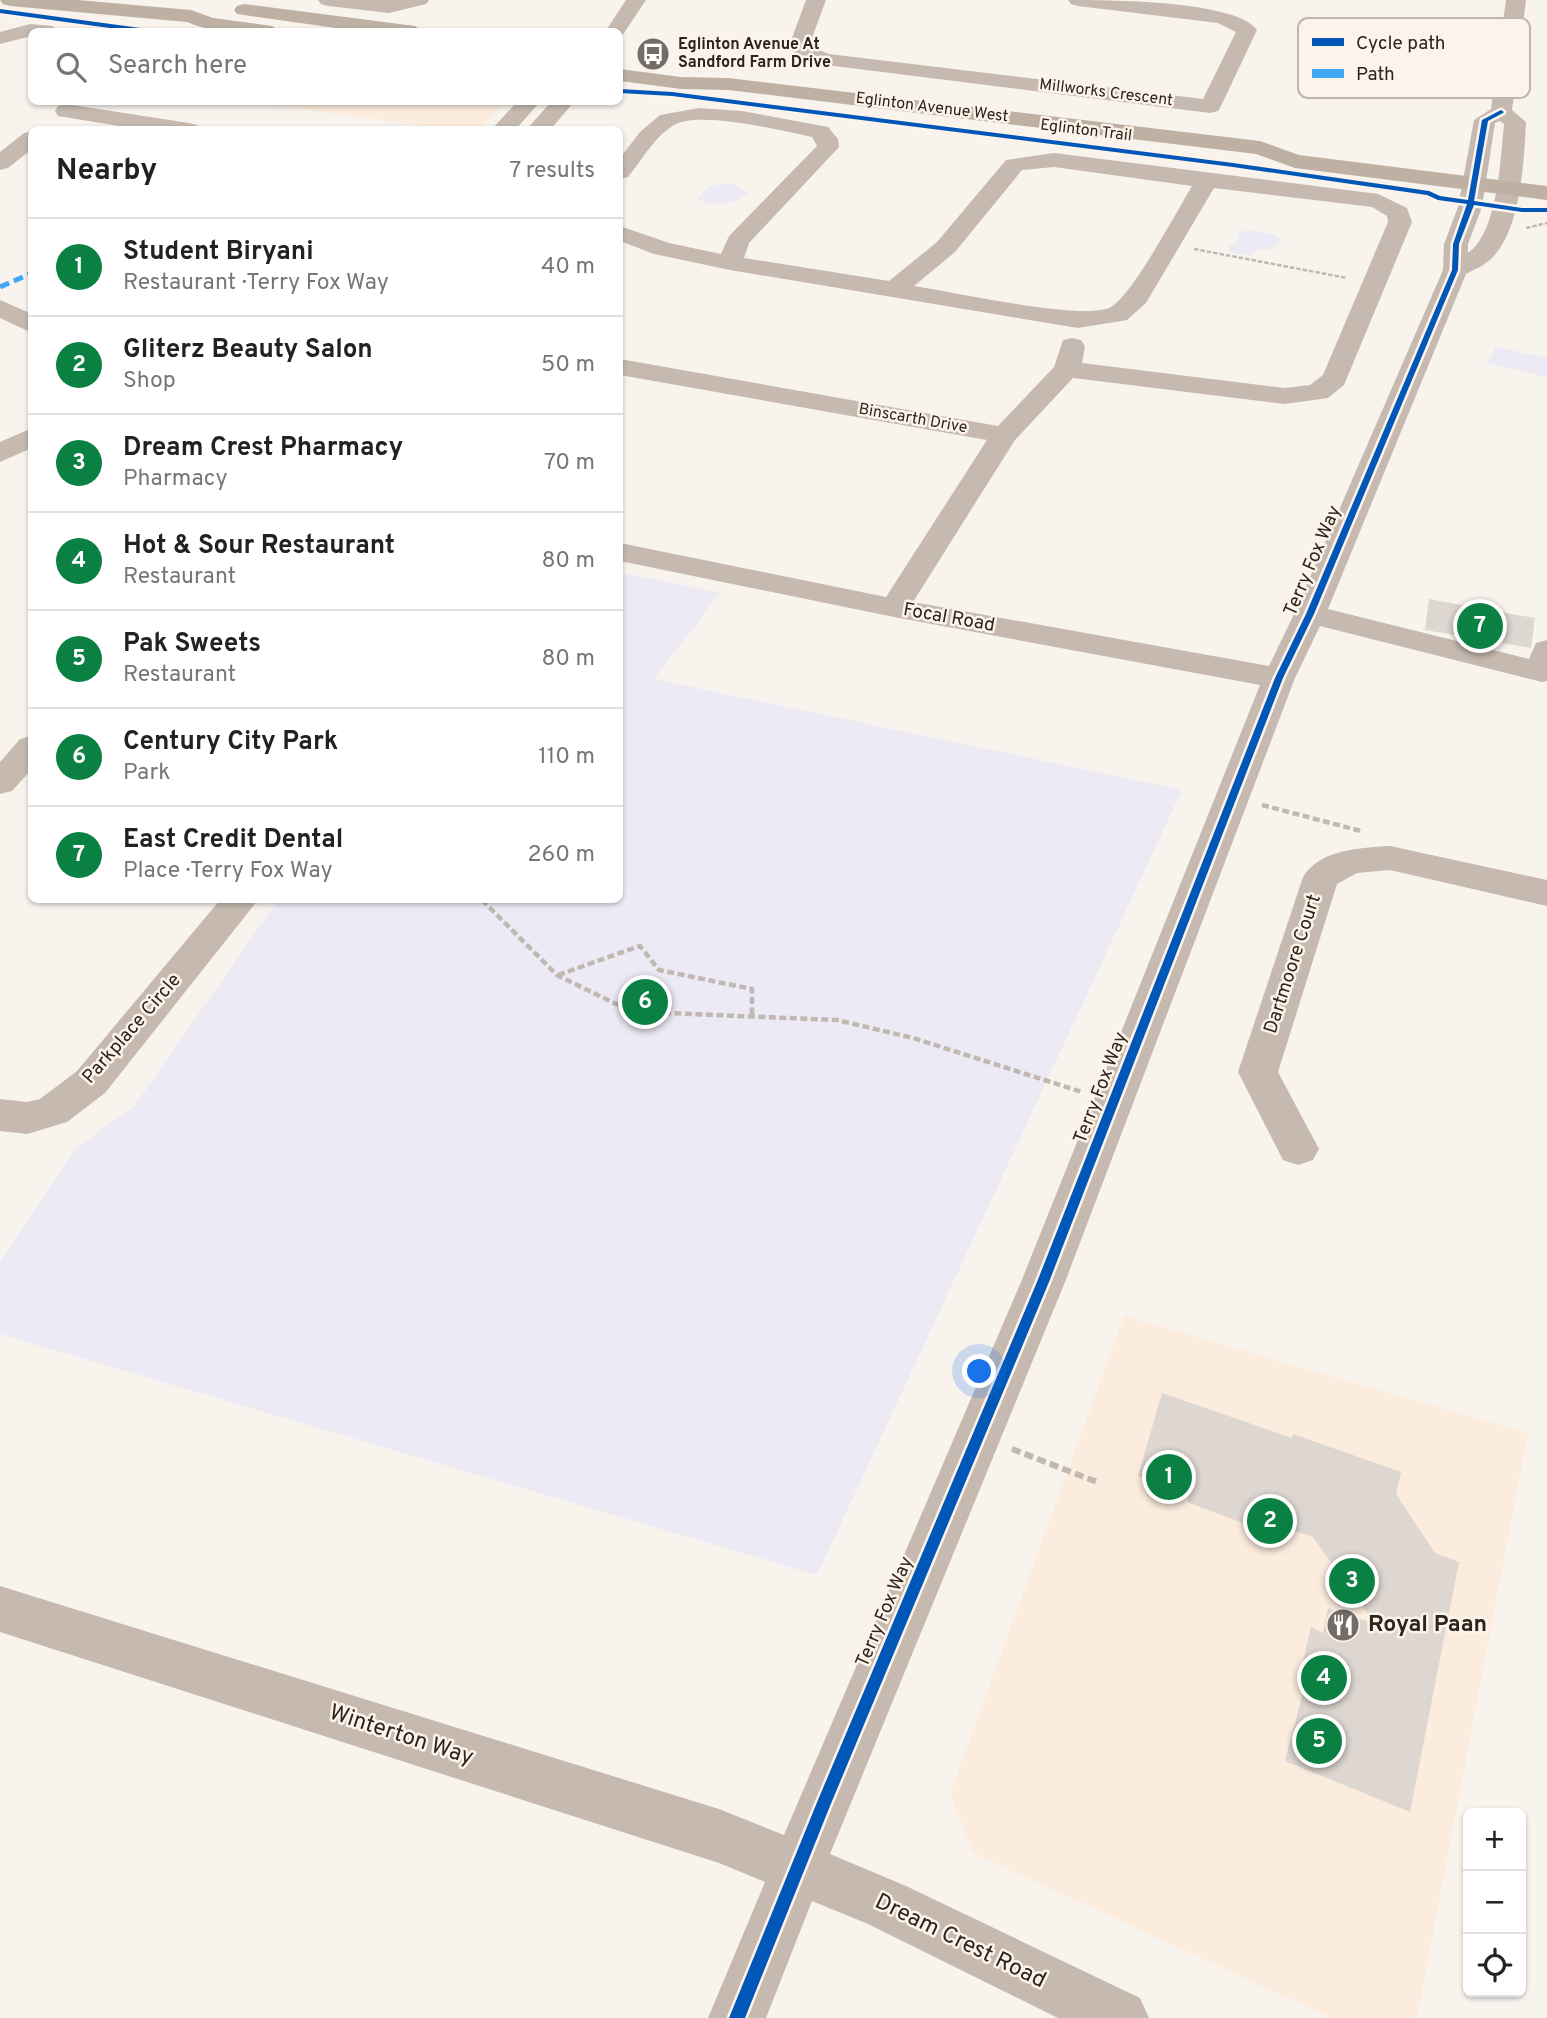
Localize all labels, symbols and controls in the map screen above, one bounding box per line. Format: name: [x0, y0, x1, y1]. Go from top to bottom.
legend: [1298, 18, 1530, 98]
search box: [28, 28, 623, 105]
text: Cycle path: [1356, 32, 1445, 56]
bus stop icon: Eglinton Avenue At Sandford Farm Drive: [634, 35, 672, 73]
place label: Eglinton Avenue At Sandford Farm Drive: [678, 35, 831, 73]
icon: search: [52, 48, 90, 86]
text: Search here: [108, 50, 247, 83]
text: Path: [1356, 63, 1395, 87]
street label: Millworks Crescent: [1038, 75, 1174, 111]
street label: Eglinton Avenue West: [854, 89, 1010, 127]
street label: Eglinton Trail: [1039, 115, 1133, 147]
text: Nearby: [56, 153, 157, 190]
text: 7 results: [509, 157, 595, 186]
text: Student Biryani: [123, 236, 314, 269]
text: 1: [74, 253, 84, 282]
text: 40 m: [541, 253, 595, 282]
text: Restaurant · Terry Fox Way: [123, 269, 389, 298]
text: Gliterz Beauty Salon: [123, 334, 373, 367]
text: 2: [72, 351, 86, 380]
text: 50 m: [541, 351, 595, 380]
text: Shop: [123, 367, 176, 396]
street label: Binscarth Drive: [857, 400, 969, 438]
text: Dream Crest Pharmacy: [123, 432, 403, 465]
text: 3: [72, 449, 86, 478]
text: 70 m: [544, 449, 595, 478]
text: Pharmacy: [123, 465, 228, 494]
street label: Terry Fox Way: [1279, 502, 1347, 620]
text: Hot & Sour Restaurant: [123, 530, 395, 563]
text: 4: [72, 547, 86, 576]
text: 80 m: [542, 547, 595, 576]
text: Restaurant: [123, 563, 236, 592]
street label: Focal Road: [901, 598, 997, 638]
pin: 7: [1457, 600, 1503, 652]
text: Pak Sweets: [123, 628, 261, 661]
text: 5: [72, 645, 86, 674]
text: 80 m: [542, 645, 595, 674]
text: Restaurant: [123, 661, 236, 690]
text: Century City Park: [123, 726, 338, 759]
text: 6: [72, 743, 86, 772]
text: 110 m: [538, 743, 595, 772]
text: Park: [123, 759, 170, 788]
text: East Credit Dental: [123, 824, 343, 857]
text: 7: [73, 841, 85, 870]
text: 260 m: [528, 841, 595, 870]
text: Place · Terry Fox Way: [123, 857, 333, 886]
street label: Dartmoore Court: [1259, 891, 1327, 1037]
street label: Parkplace Circle: [78, 969, 186, 1089]
pin: 6: [622, 976, 668, 1028]
street label: Terry Fox Way: [1069, 1029, 1133, 1147]
your location: [962, 1354, 996, 1388]
pin: 1: [1146, 1451, 1192, 1503]
pin: 2: [1247, 1495, 1293, 1547]
street label: Terry Fox Way: [851, 1553, 919, 1671]
pin: 3: [1329, 1555, 1375, 1607]
restaurant icon: Royal Paan: [1324, 1606, 1362, 1644]
place label: Royal Paan: [1368, 1611, 1487, 1640]
pin: 4: [1301, 1652, 1347, 1704]
street label: Winterton Way: [325, 1699, 477, 1773]
pin: 5: [1296, 1715, 1342, 1767]
map controls: [1463, 1808, 1526, 1997]
button: +: [1463, 1808, 1526, 1871]
button: −: [1463, 1871, 1526, 1934]
street label: Dream Crest Road: [870, 1888, 1050, 1996]
button: locate: [1463, 1934, 1526, 1997]

